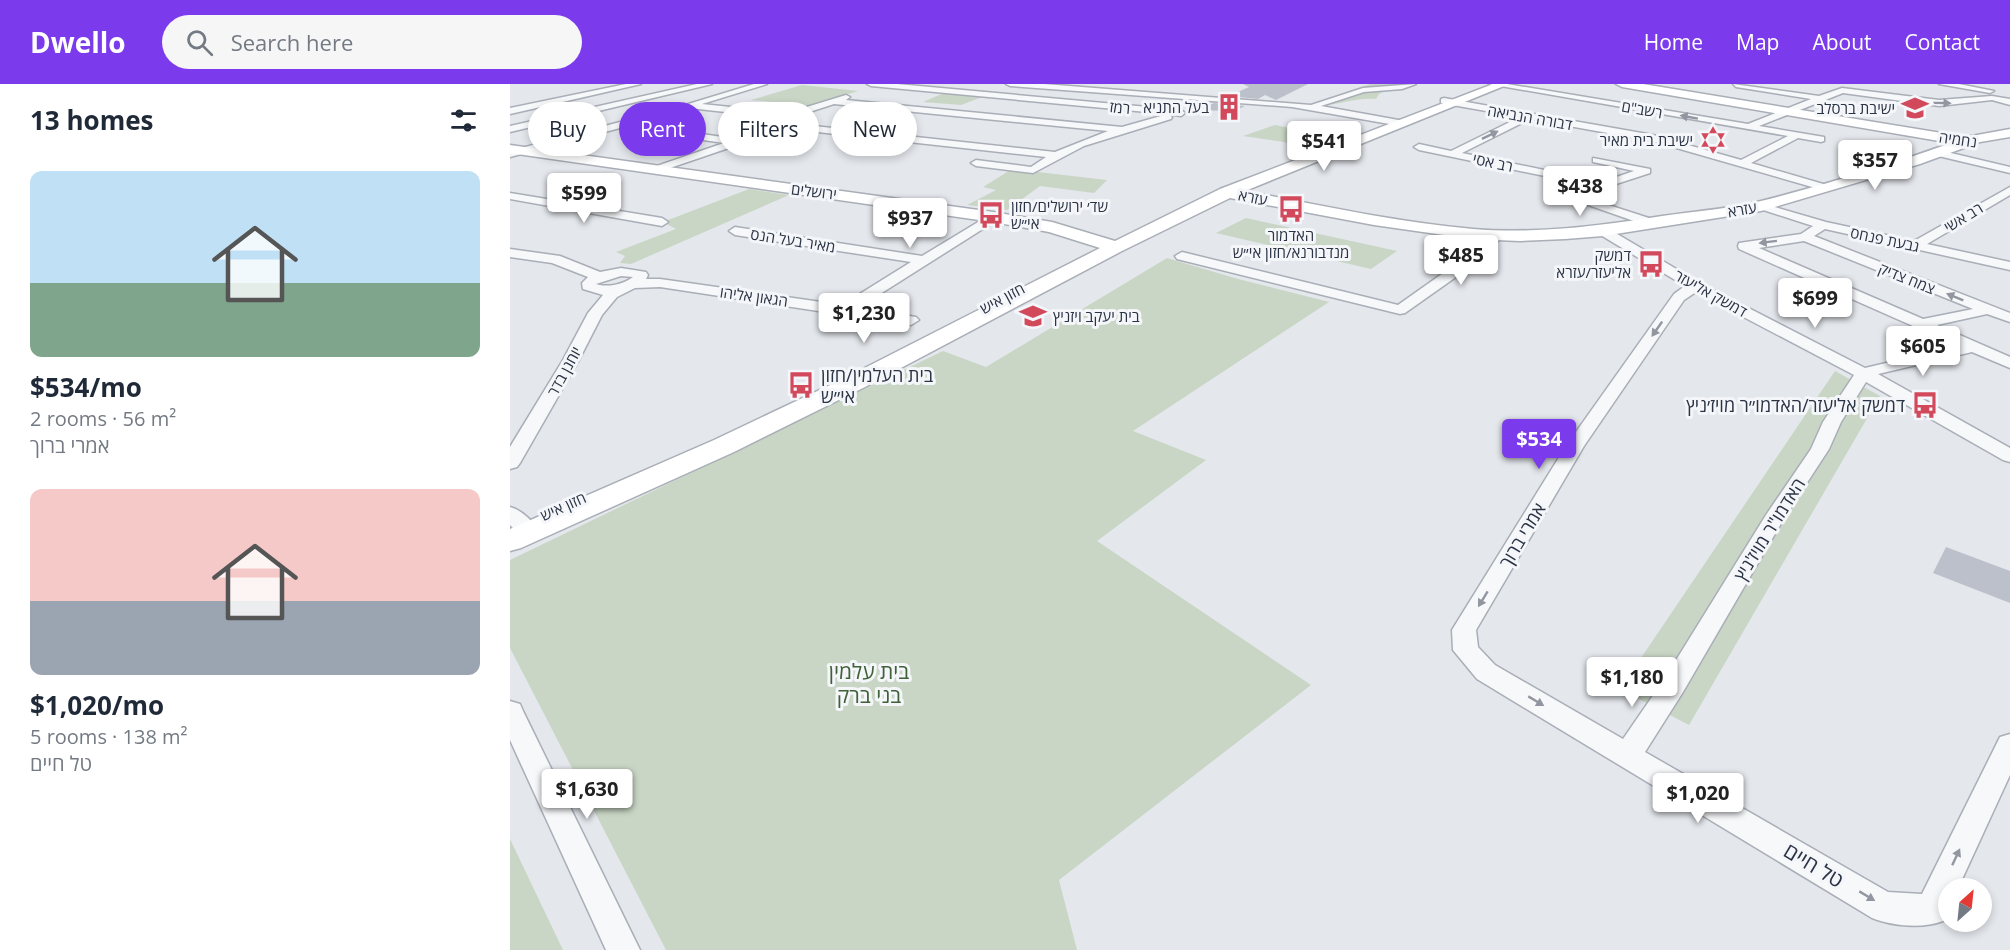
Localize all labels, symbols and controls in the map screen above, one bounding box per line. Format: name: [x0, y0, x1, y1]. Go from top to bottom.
search box: [162, 15, 582, 69]
text: Dwello: [30, 23, 126, 61]
icon: search: [183, 26, 216, 59]
text: Search here: [231, 27, 353, 57]
text: Home: [1644, 28, 1703, 56]
text: Map: [1736, 28, 1779, 56]
text: About: [1812, 28, 1872, 56]
text: Contact: [1905, 28, 1980, 56]
building icon: בעל התניא: [1214, 92, 1244, 122]
school or university icon: ישיבת ברסלב: [1900, 93, 1930, 123]
street label: רמז: [1109, 96, 1131, 118]
street label: רשב"ם: [1620, 96, 1664, 122]
place label: בעל התניא: [1143, 97, 1209, 117]
place label: ישיבת ברסלב: [1816, 98, 1895, 118]
one-way arrow: [1932, 98, 1951, 108]
street label: דבורה הנביאה: [1486, 100, 1574, 134]
text: 13 homes: [30, 102, 154, 138]
chip: Buy: [528, 102, 607, 156]
chip: Rent: [619, 102, 706, 156]
chip: Filters: [718, 102, 819, 156]
chip: New: [831, 102, 917, 156]
icon: filters: [447, 104, 480, 137]
one-way arrow: [1680, 112, 1699, 121]
pin: $541: [1288, 121, 1360, 172]
synagogue icon: ישיבת בית מאיר: [1698, 125, 1728, 155]
street label: נחמיה: [1938, 126, 1978, 152]
text: $541: [1301, 127, 1347, 154]
place label: ישיבת בית מאיר: [1600, 130, 1693, 150]
one-way arrow: [1482, 131, 1499, 140]
pin: $357: [1839, 140, 1911, 191]
text: $357: [1852, 146, 1898, 173]
street label: רב אסי: [1471, 148, 1515, 176]
pin: $438: [1544, 166, 1616, 217]
text: $438: [1557, 172, 1603, 199]
pin: $599: [548, 173, 620, 224]
street label: ירושלים: [790, 178, 838, 204]
text: $599: [561, 179, 607, 206]
street label: עזרא: [1237, 184, 1269, 210]
bus stop icon: האדמור מנדבורנא/חזון אי״ש: [1276, 194, 1306, 224]
place label: שד׳ ירושלים/חזון אי״ש: [1011, 196, 1108, 233]
street label: עזרא: [1726, 197, 1758, 221]
pin: $937: [874, 198, 946, 249]
street label: רב אשי: [1940, 198, 1986, 236]
bus stop icon: שד׳ ירושלים/חזון אי״ש: [976, 200, 1006, 230]
text: $937: [887, 204, 933, 231]
icon: home: [201, 210, 309, 318]
street label: גבעת פנחס: [1849, 222, 1921, 256]
street label: מאיר בעל הנס: [749, 223, 837, 257]
place label: האדמור מנדבורנא/חזון אי״ש: [1233, 225, 1349, 262]
pin: $485: [1425, 235, 1497, 286]
one-way arrow: [1759, 237, 1778, 246]
text: $485: [1438, 241, 1484, 268]
place label: דמשק אליעזר/עזרא: [1556, 245, 1631, 282]
bus stop icon: דמשק אליעזר/עזרא: [1636, 249, 1666, 279]
street label: צמח צדיק: [1876, 258, 1938, 298]
street label: דמשק אליעזר: [1671, 265, 1751, 321]
street label: חזון איש: [976, 278, 1028, 318]
pin: $699: [1779, 278, 1851, 329]
street label: הגאון אליהו: [719, 281, 789, 311]
text: $699: [1792, 284, 1838, 311]
one-way arrow: [1946, 292, 1964, 302]
pin: $1,230: [815, 293, 913, 344]
text: $1,230: [833, 299, 895, 326]
school or university icon: בית יעקב ויזניץ: [1018, 301, 1048, 331]
place label: בית יעקב ויזניץ: [1053, 306, 1140, 326]
one-way arrow: [1652, 321, 1663, 337]
pin: $605: [1887, 326, 1959, 377]
text: $605: [1900, 332, 1946, 359]
street label: יוחנן בדר: [542, 343, 586, 399]
place label: בית העלמין/חזון אי״ש: [821, 363, 934, 408]
text: $534/mo: [30, 369, 142, 405]
bus stop icon: בית העלמין/חזון אי״ש: [786, 370, 816, 400]
bus stop icon: דמשק אליעזר/האדמו״ר מויז׳ניץ: [1910, 390, 1940, 420]
place label: דמשק אליעזר/האדמו״ר מויז׳ניץ: [1686, 393, 1905, 417]
text: 2 rooms · 56 m²: [30, 405, 176, 432]
pin: $534: [1503, 419, 1575, 470]
text: $534: [1516, 425, 1562, 452]
text: אמרי ברוך: [30, 432, 110, 459]
street label: האדמו"ר מויז'ניץ: [1728, 473, 1810, 585]
street label: חזון איש: [537, 487, 589, 525]
street label: אמרי ברוך: [1493, 498, 1551, 572]
icon: home: [201, 528, 309, 636]
one-way arrow: [1478, 591, 1489, 607]
park label: בית עלמין בני ברק: [829, 657, 909, 709]
pin: $1,180: [1583, 657, 1681, 708]
text: $1,180: [1601, 663, 1663, 690]
text: $1,020/mo: [30, 687, 164, 723]
one-way arrow: [1528, 696, 1544, 707]
text: 5 rooms · 138 m²: [30, 723, 188, 750]
text: טל חיים: [30, 750, 92, 777]
pin: $1,630: [538, 769, 636, 820]
pin: $1,020: [1649, 773, 1747, 824]
text: $1,630: [556, 775, 618, 802]
text: $1,020: [1667, 779, 1729, 806]
street label: טל חיים: [1779, 836, 1849, 894]
one-way arrow: [1952, 849, 1961, 866]
north arrow: [1938, 878, 1992, 932]
map controls: [1938, 878, 1992, 932]
one-way arrow: [1859, 891, 1875, 902]

